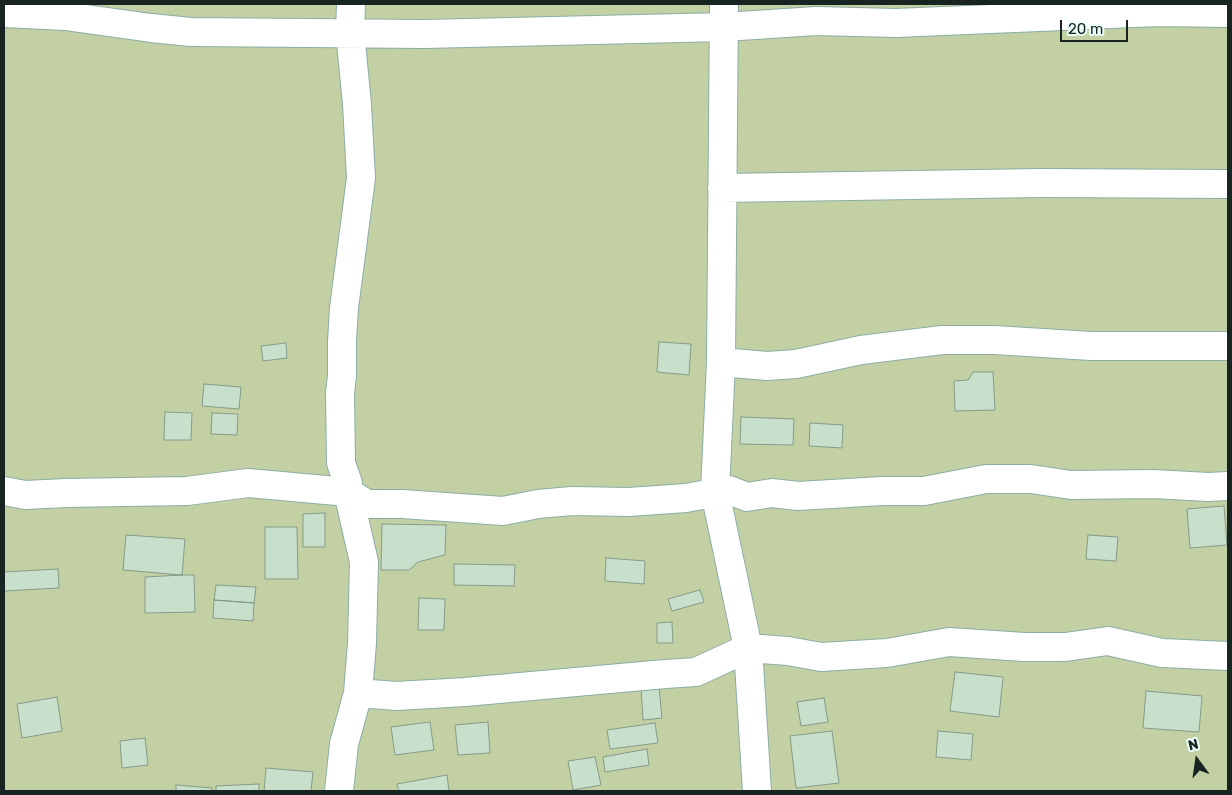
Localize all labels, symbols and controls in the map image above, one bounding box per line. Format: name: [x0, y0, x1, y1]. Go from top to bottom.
scale bar: [1062, 10, 1130, 42]
text: 20 m: [1068, 20, 1103, 38]
north arrow: [1172, 735, 1222, 785]
text: N: [1186, 735, 1200, 754]

